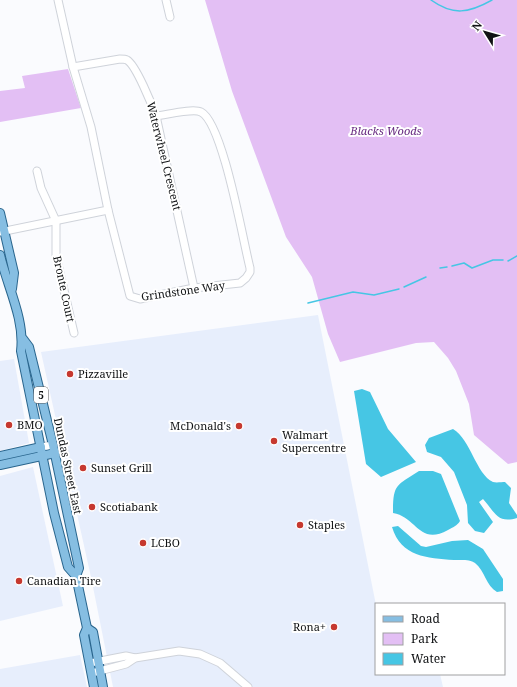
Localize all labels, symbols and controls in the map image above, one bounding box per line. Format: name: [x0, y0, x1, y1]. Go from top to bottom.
north arrow: [465, 12, 505, 52]
text: N: [468, 17, 485, 34]
street label: Waterwheel Crescent: [144, 100, 185, 212]
park label: Blacks Woods: [349, 123, 422, 138]
street label: Bronte Court: [50, 254, 79, 324]
street label: Grindstone Way: [140, 277, 227, 304]
place label: Pizzaville: [78, 366, 128, 381]
marker: Pizzaville: [65, 369, 75, 379]
road number: 5: [34, 387, 48, 403]
street label: Dundas Street East: [51, 416, 86, 516]
place label: BMO: [17, 417, 43, 432]
place label: McDonald's: [170, 418, 231, 433]
marker: BMO: [4, 420, 14, 430]
marker: McDonald's: [234, 421, 244, 431]
place label: Walmart Supercentre: [282, 427, 346, 455]
marker: Walmart Supercentre: [269, 436, 279, 446]
place label: Sunset Grill: [91, 460, 153, 475]
marker: Sunset Grill: [78, 463, 88, 473]
place label: Scotiabank: [100, 499, 158, 514]
marker: Scotiabank: [87, 502, 97, 512]
place label: Staples: [308, 517, 345, 532]
marker: Staples: [295, 520, 305, 530]
place label: LCBO: [151, 535, 180, 550]
marker: LCBO: [138, 538, 148, 548]
place label: Canadian Tire: [27, 573, 101, 588]
marker: Canadian Tire: [14, 576, 24, 586]
legend: [375, 603, 505, 675]
text: Road: [411, 610, 441, 627]
place label: Rona+: [293, 619, 326, 634]
marker: Rona+: [329, 622, 339, 632]
text: Park: [411, 630, 439, 647]
text: Water: [411, 650, 446, 667]

